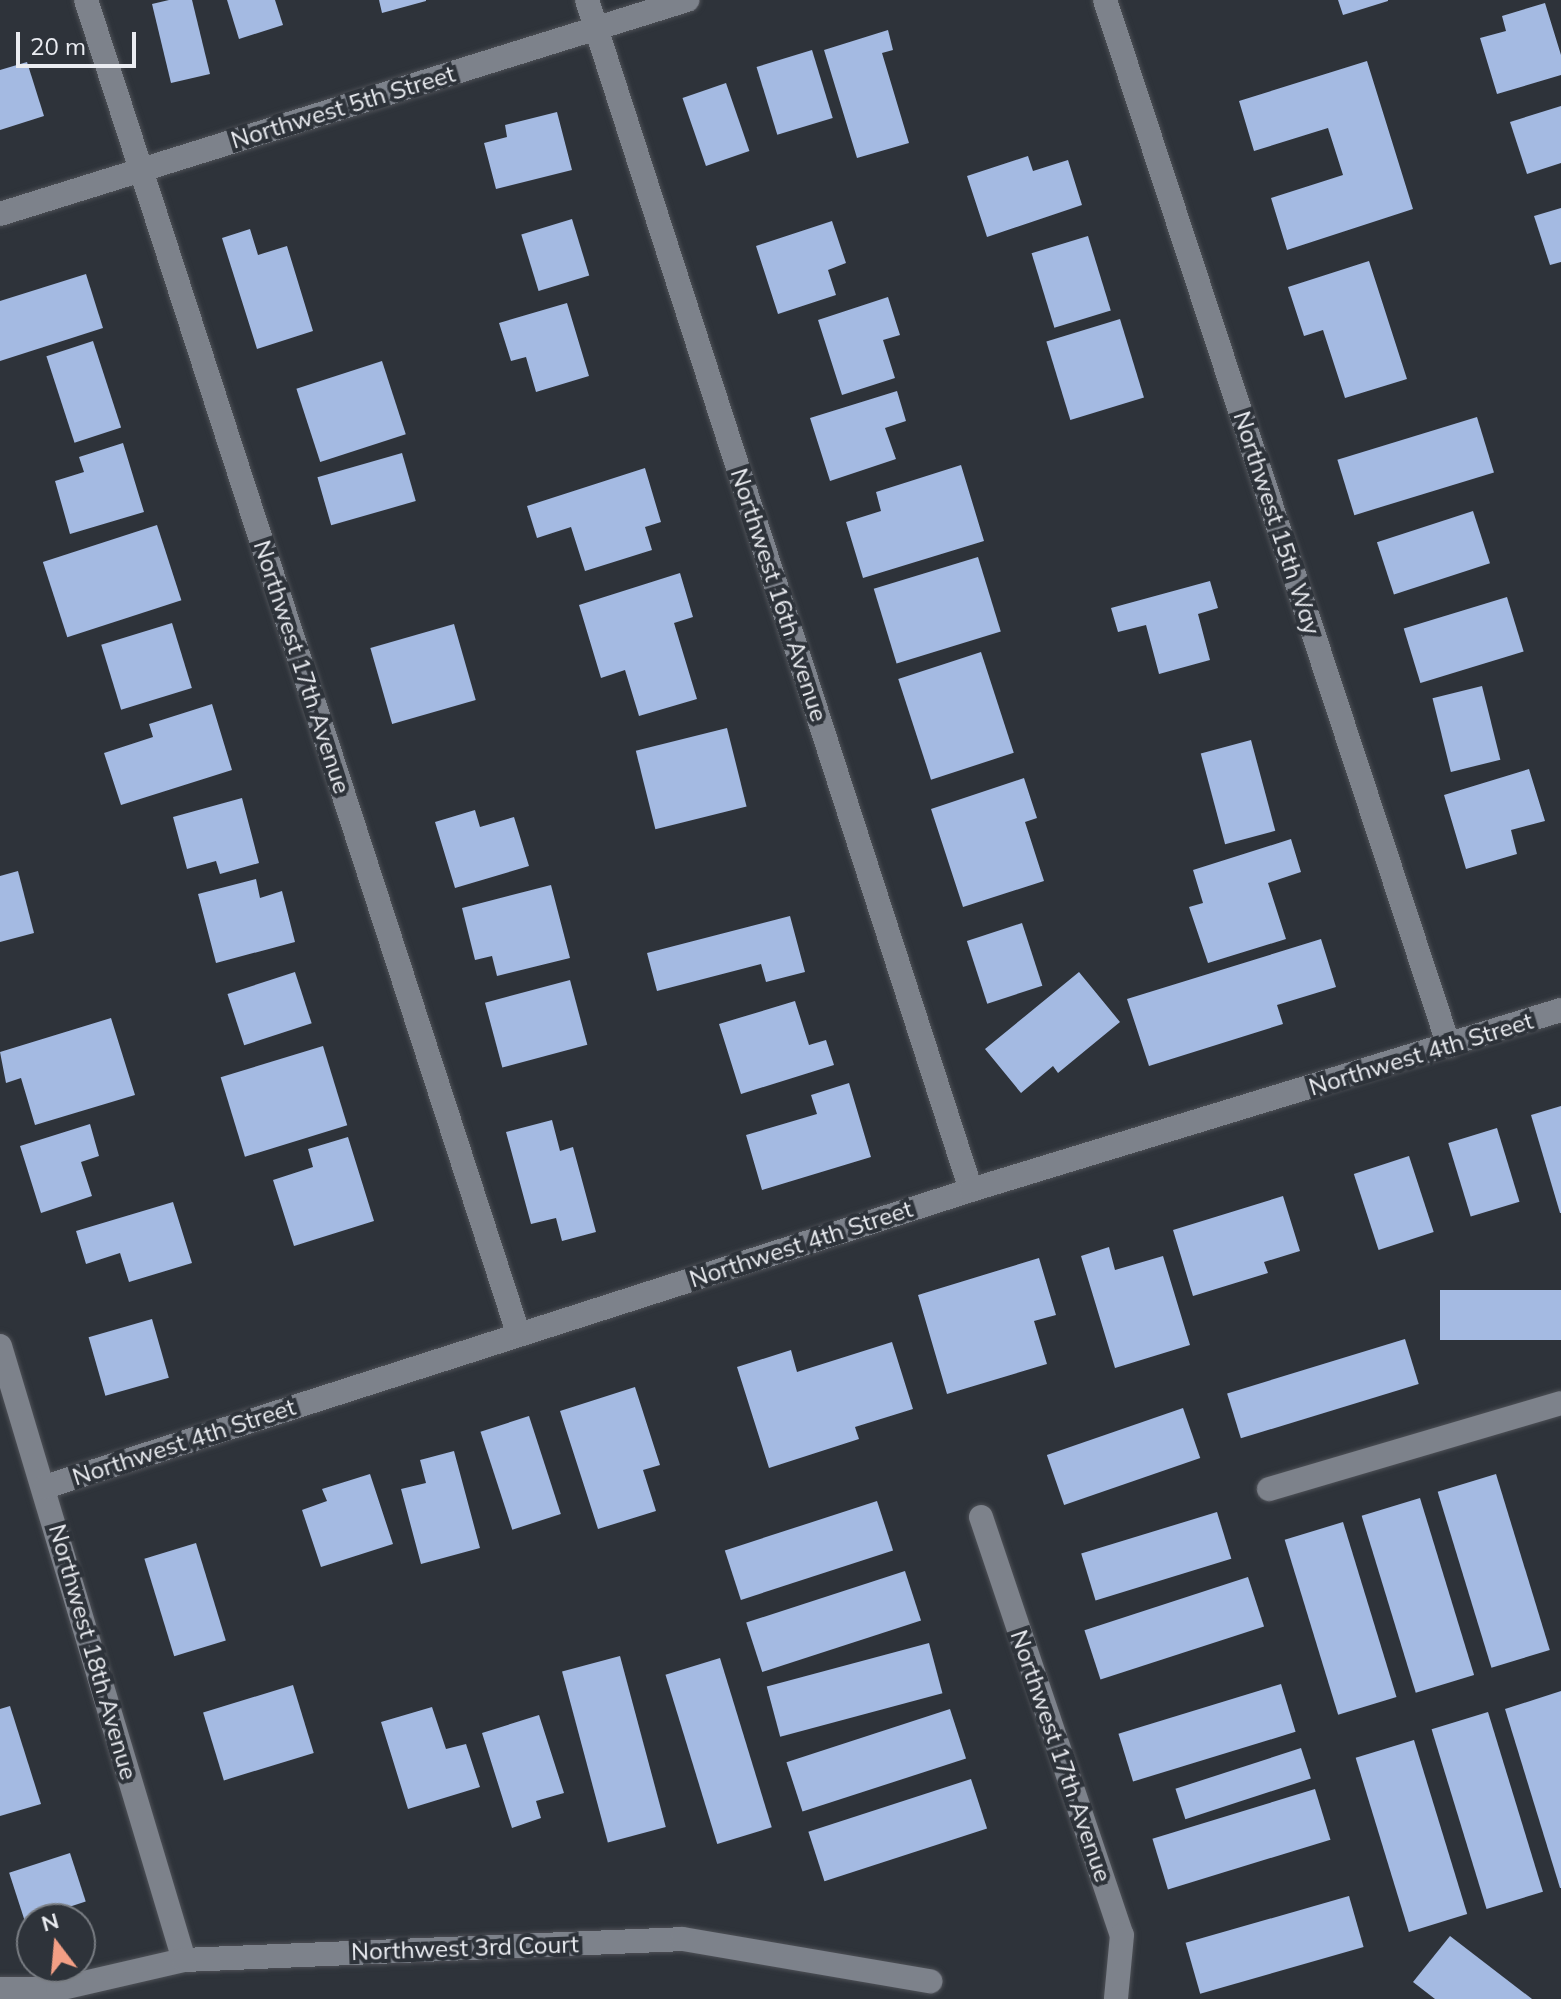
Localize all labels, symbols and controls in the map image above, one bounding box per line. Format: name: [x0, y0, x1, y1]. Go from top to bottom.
scale bar: [20, 16, 140, 66]
text: 20 m: [30, 31, 86, 61]
street label: Northwest 5th Street: [227, 59, 459, 155]
street label: Northwest 15th Way: [1227, 408, 1327, 638]
street label: Northwest 16th Avenue: [724, 465, 834, 725]
street label: Northwest 17th Avenue: [247, 537, 357, 797]
street label: Northwest 4th Street: [1305, 1006, 1537, 1102]
street label: Northwest 4th Street: [686, 1194, 916, 1294]
street label: Northwest 4th Street: [69, 1392, 299, 1492]
street label: Northwest 18th Avenue: [43, 1521, 143, 1783]
street label: Northwest 17th Avenue: [1004, 1626, 1118, 1886]
north arrow: [16, 1903, 96, 1983]
text: N: [38, 1906, 62, 1938]
street label: Northwest 3rd Court: [351, 1930, 579, 1966]

